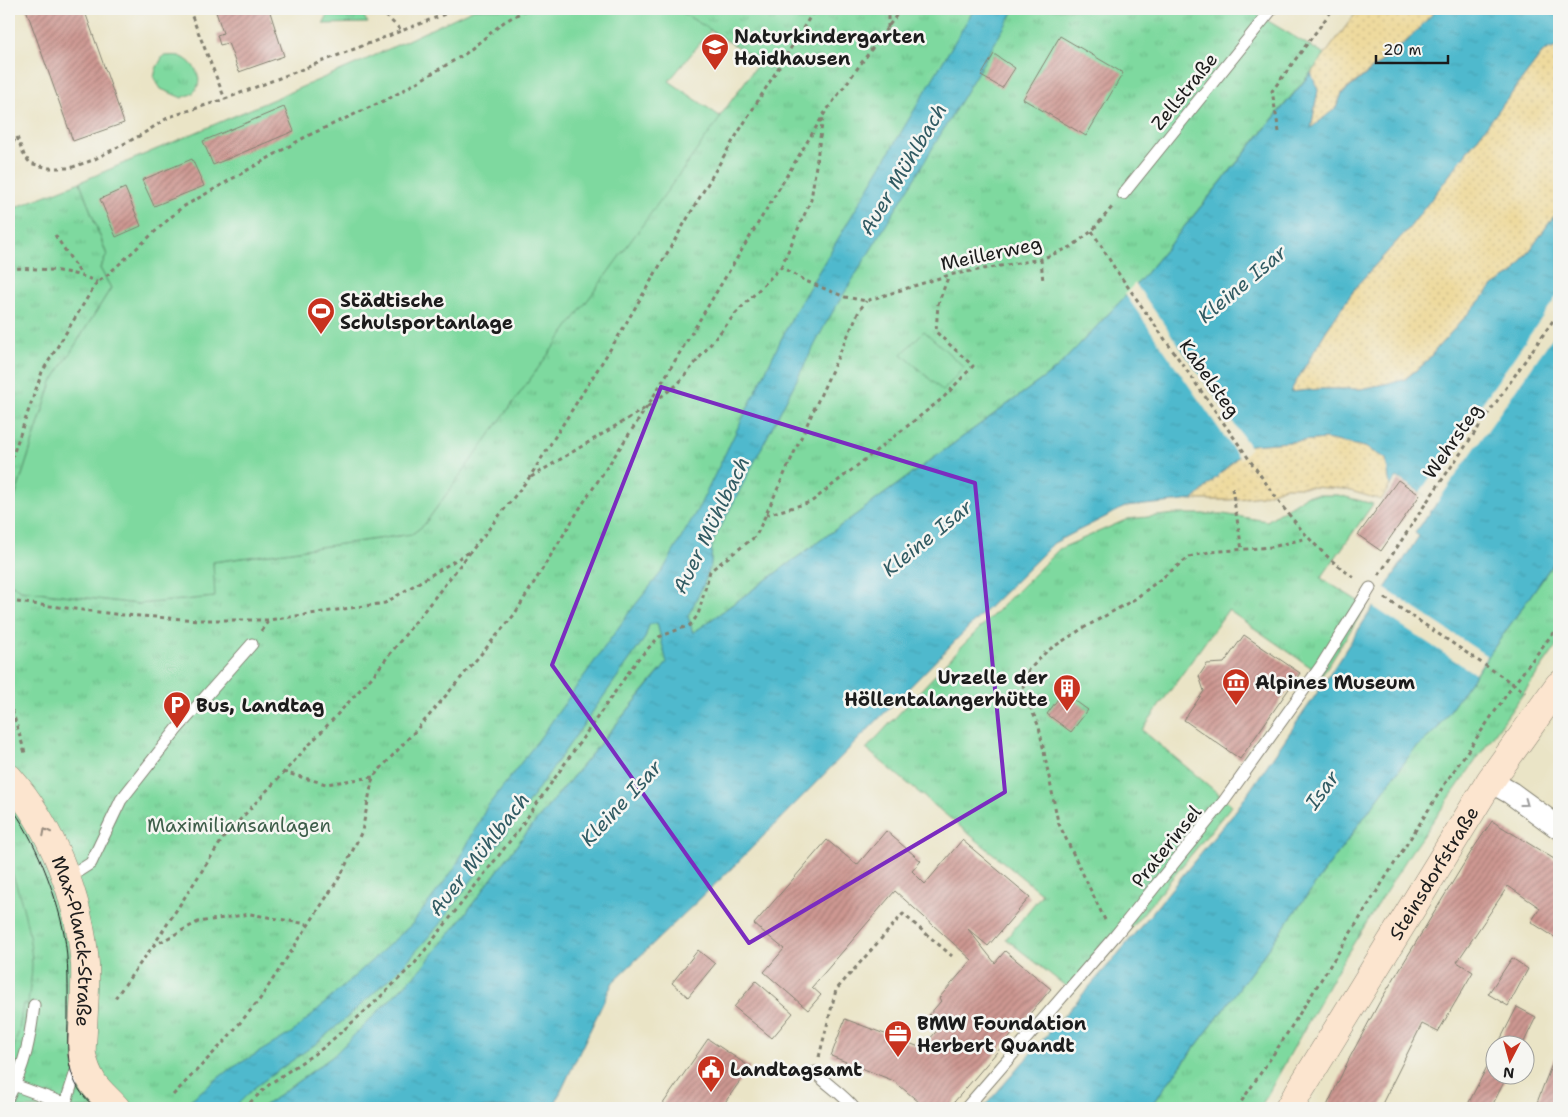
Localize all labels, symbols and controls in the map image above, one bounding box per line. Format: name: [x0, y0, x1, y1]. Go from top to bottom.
place label: Naturkindergarten Haidhausen: [734, 24, 925, 71]
school or university icon: Naturkindergarten Haidhausen: [700, 32, 730, 71]
scale bar: [1376, 32, 1448, 64]
text: 20 m: [1383, 40, 1422, 60]
street label: Zellstraße: [1145, 47, 1223, 135]
water label: Auer Mühlbach: [853, 98, 953, 240]
street label: Meillerweg: [938, 231, 1044, 276]
water label: Kleine Isar: [1192, 239, 1292, 329]
place label: Städtische Schulsportanlage: [340, 288, 513, 335]
sports icon: Städtische Schulsportanlage: [306, 296, 336, 335]
street label: Kabelsteg: [1174, 334, 1246, 422]
street label: Wehrsteg: [1417, 399, 1488, 484]
water label: Auer Mühlbach: [667, 452, 755, 598]
water label: Kleine Isar: [877, 493, 978, 582]
place label: Urzelle der Höllentalangerhütte: [844, 665, 1048, 712]
museum icon: Alpines Museum: [1221, 667, 1251, 706]
place label: Alpines Museum: [1255, 670, 1415, 695]
building icon: Urzelle der Höllentalangerhütte: [1052, 673, 1082, 712]
parking icon: Bus, Landtag: [162, 690, 192, 729]
place label: Bus, Landtag: [196, 693, 324, 718]
water label: Kleine Isar: [575, 754, 668, 851]
water label: Isar: [1299, 765, 1345, 815]
water label: Auer Mühlbach: [423, 787, 535, 921]
one-way arrow: [1519, 797, 1529, 806]
street label: Praterinsel: [1126, 800, 1207, 892]
street label: Steinsdorfstraße: [1383, 802, 1484, 945]
park label: Maximiliansanlagen: [147, 813, 331, 838]
one-way arrow: [42, 828, 52, 837]
street label: Max-Planck-Straße: [46, 852, 97, 1028]
place label: BMW Foundation Herbert Quandt: [917, 1011, 1087, 1058]
office icon: BMW Foundation Herbert Quandt: [883, 1019, 913, 1058]
north arrow: [1486, 1034, 1536, 1084]
public building icon: Landtagsamt: [696, 1054, 726, 1093]
place label: Landtagsamt: [730, 1057, 862, 1082]
text: N: [1502, 1063, 1515, 1082]

